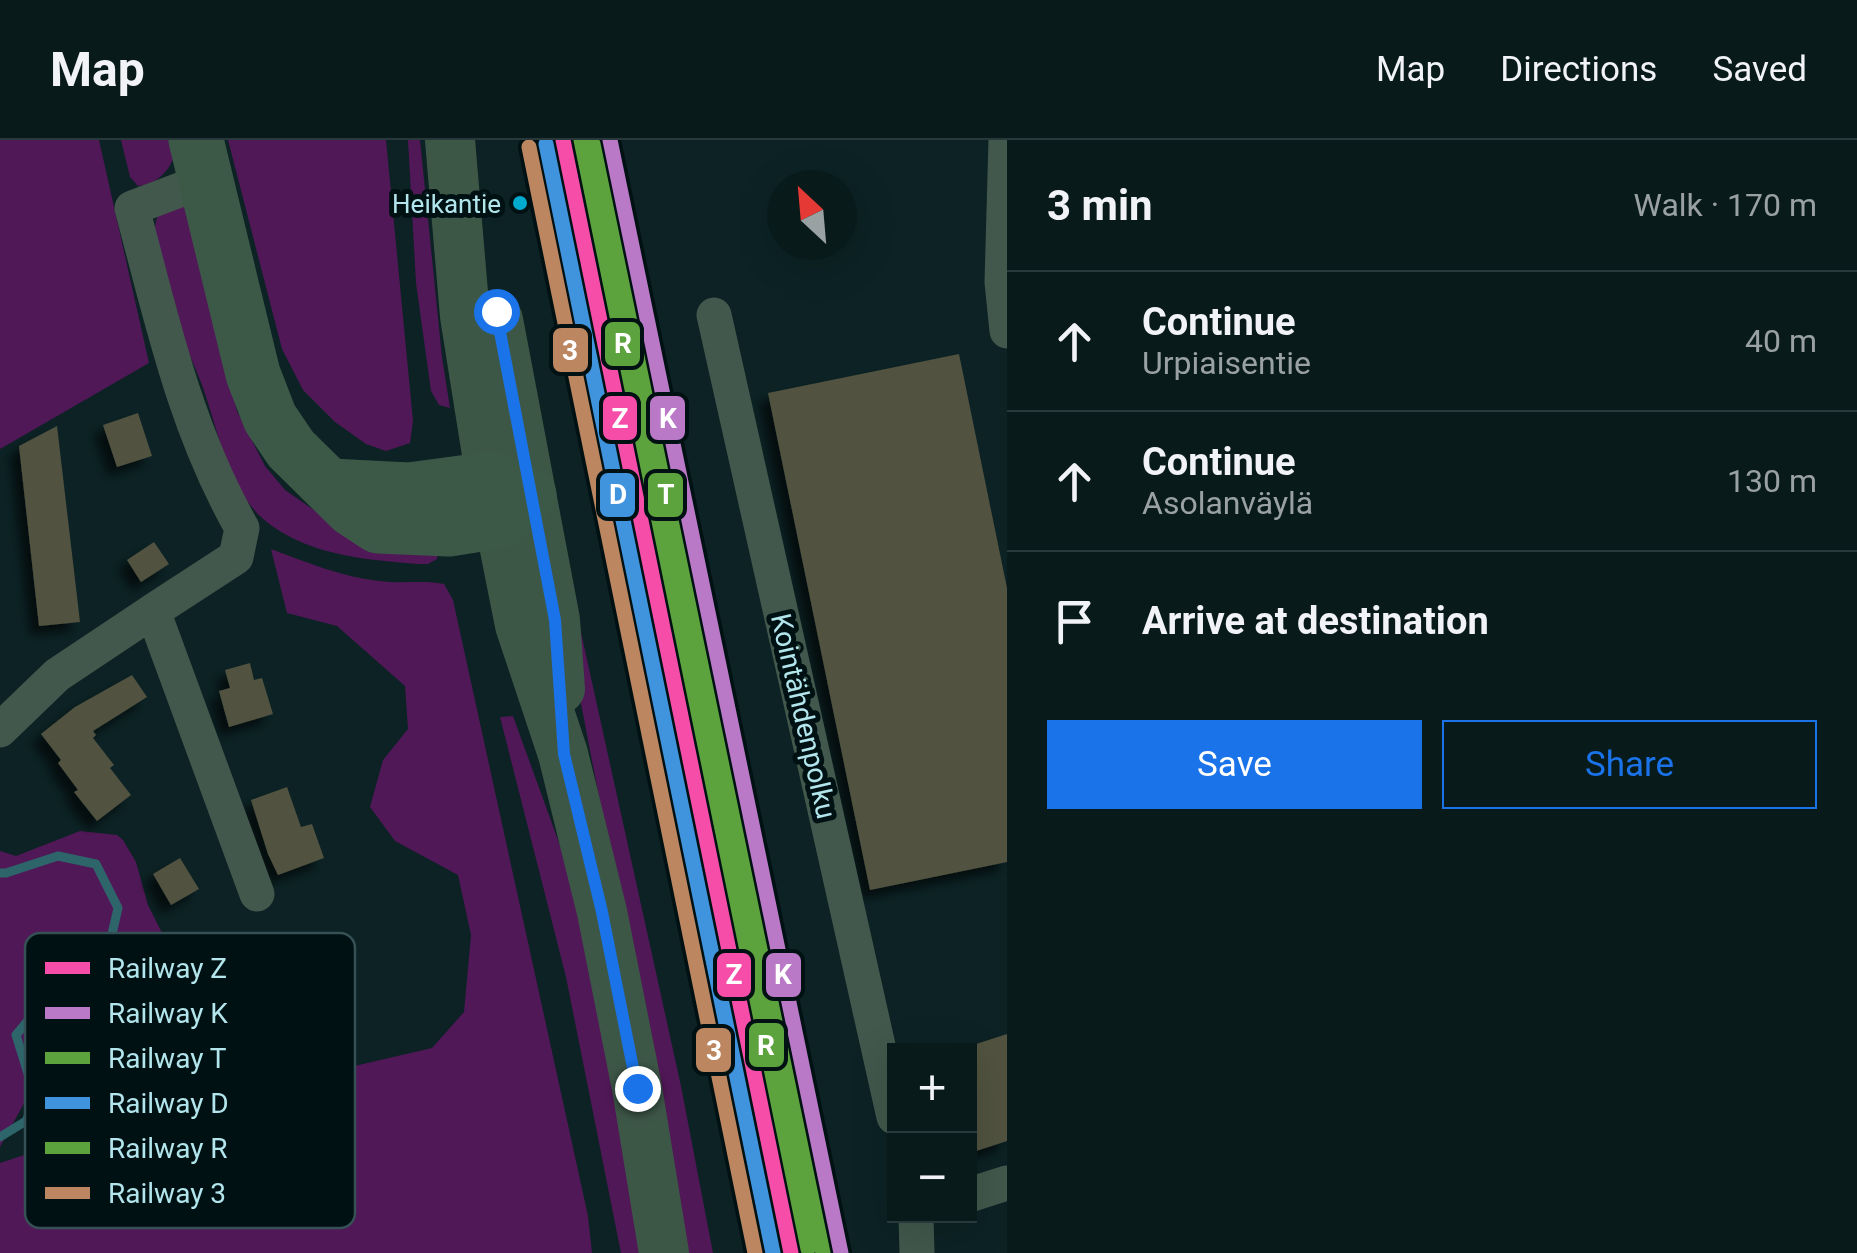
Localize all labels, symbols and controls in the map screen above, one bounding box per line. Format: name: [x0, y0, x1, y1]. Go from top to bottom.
text: Map: [50, 41, 145, 98]
text: Map: [1376, 49, 1445, 90]
text: Directions: [1500, 49, 1657, 90]
text: Saved: [1712, 49, 1807, 90]
north arrow: [767, 170, 857, 260]
text: 3 min: [1047, 181, 1153, 230]
text: Walk · 170 m: [1634, 186, 1817, 224]
place label: Heikantie: [392, 189, 501, 219]
marker: Heikantie: [510, 193, 530, 213]
route start: [474, 289, 520, 335]
text: Continue: [1142, 300, 1296, 344]
icon: ahead: [1047, 314, 1102, 369]
line badge: R: [603, 320, 642, 368]
text: 40 m: [1745, 322, 1817, 360]
line badge: 3: [551, 326, 590, 374]
text: R: [614, 327, 632, 360]
text: 3: [562, 334, 578, 367]
text: Urpiaisentie: [1142, 344, 1311, 382]
line badge: Z: [601, 394, 639, 442]
line badge: K: [648, 394, 687, 442]
text: Z: [612, 402, 629, 435]
text: K: [659, 402, 677, 435]
text: Continue: [1142, 440, 1296, 484]
icon: ahead: [1047, 454, 1102, 509]
text: 130 m: [1727, 462, 1817, 500]
line badge: D: [598, 471, 637, 519]
line badge: T: [646, 471, 685, 519]
text: D: [609, 478, 627, 511]
text: T: [657, 478, 675, 511]
text: Asolanväylä: [1142, 484, 1313, 522]
icon: arrive: [1047, 594, 1102, 649]
text: Arrive at destination: [1142, 599, 1489, 643]
street label: Kointähdenpolku: [764, 610, 843, 822]
button: Save: [1047, 720, 1422, 809]
button: Share: [1442, 720, 1817, 809]
legend: [25, 933, 355, 1228]
line badge: Z: [715, 951, 753, 999]
line badge: K: [764, 951, 803, 999]
text: Railway Z: [108, 952, 227, 985]
text: Z: [726, 958, 743, 991]
text: K: [774, 958, 792, 991]
text: Railway K: [108, 997, 228, 1030]
line badge: R: [747, 1021, 786, 1069]
line badge: 3: [694, 1026, 733, 1074]
text: R: [757, 1029, 775, 1062]
text: 3: [706, 1034, 722, 1067]
text: Railway T: [108, 1042, 227, 1075]
map controls: [887, 1043, 977, 1223]
button: +: [887, 1043, 977, 1133]
route end: [615, 1066, 661, 1112]
text: Railway D: [108, 1087, 229, 1120]
text: Railway R: [108, 1132, 228, 1165]
button: −: [887, 1133, 977, 1223]
text: Railway 3: [108, 1177, 226, 1210]

